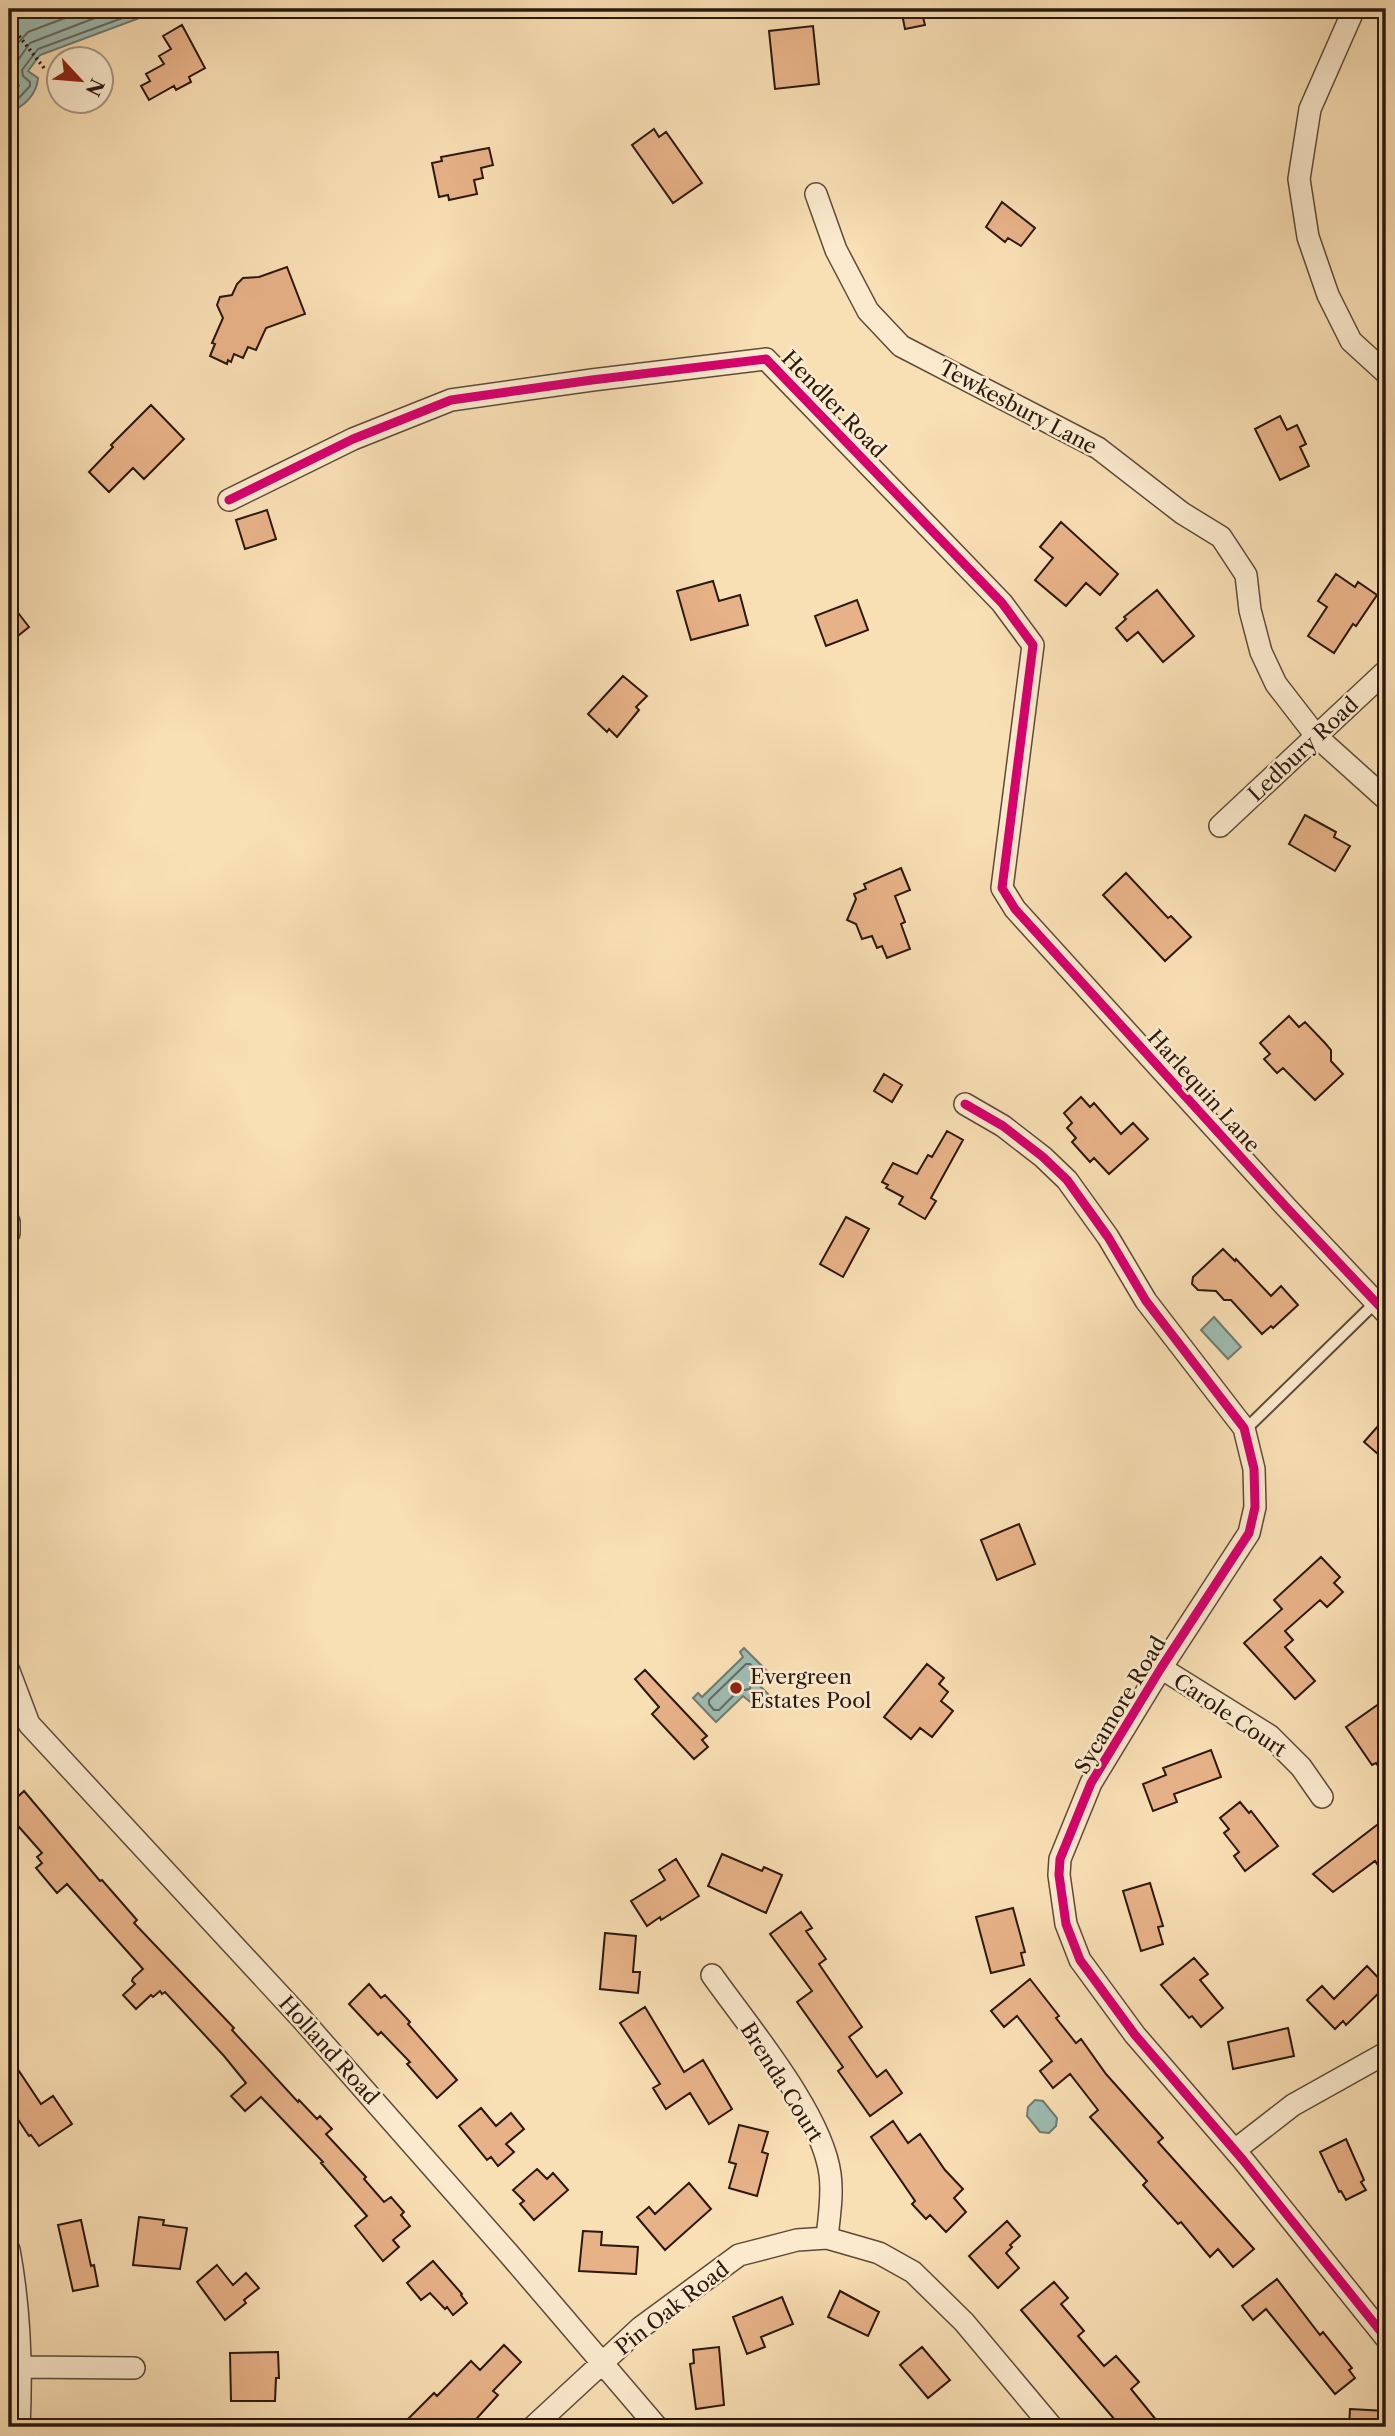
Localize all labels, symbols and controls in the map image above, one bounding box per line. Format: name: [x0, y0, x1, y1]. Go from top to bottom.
north arrow: [46, 46, 116, 116]
text: N: [81, 75, 109, 100]
street label: Hendler Road: [777, 345, 891, 463]
street label: Tewkesbury Lane: [935, 355, 1101, 459]
street label: Ledbury Road: [1243, 692, 1363, 806]
street label: Harlequin Lane: [1142, 1025, 1266, 1157]
street label: Sycamore Road: [1069, 1632, 1171, 1778]
place label: Evergreen Estates Pool: [750, 1664, 871, 1713]
street label: Carole Court: [1169, 1668, 1292, 1762]
marker: Evergreen Estates Pool: [728, 1680, 744, 1696]
street label: Holland Road: [274, 1991, 384, 2110]
street label: Brenda Court: [735, 2018, 829, 2147]
street label: Pin Oak Road: [610, 2256, 734, 2360]

